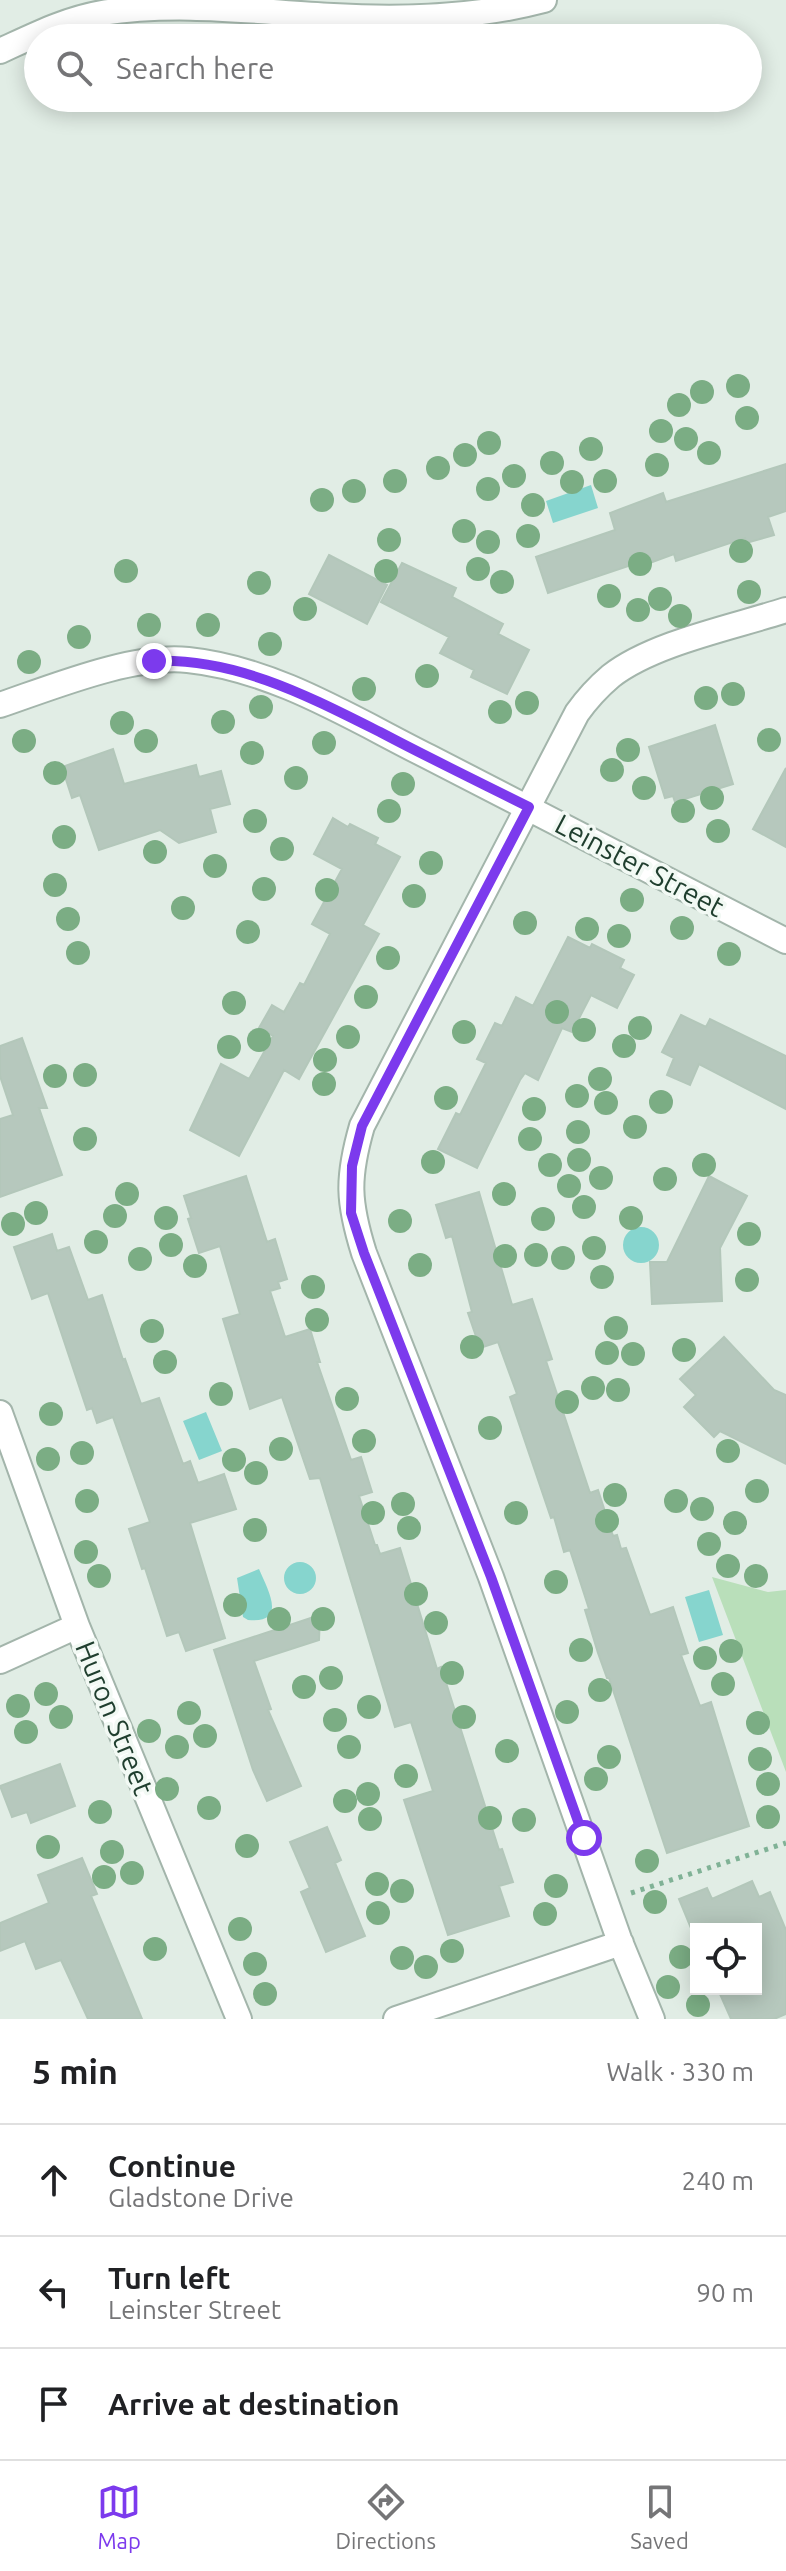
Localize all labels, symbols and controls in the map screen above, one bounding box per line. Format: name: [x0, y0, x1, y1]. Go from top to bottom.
search box: [24, 24, 762, 112]
icon: search: [52, 46, 96, 90]
text: Search here: [116, 51, 275, 85]
route end: [136, 643, 172, 679]
street label: Leinster Street: [550, 808, 730, 922]
street label: Huron Street: [70, 1637, 160, 1799]
route start: [566, 1820, 602, 1856]
map controls: [690, 1923, 762, 1995]
button: locate: [690, 1923, 762, 1995]
text: 5 min: [32, 2052, 118, 2090]
text: Walk · 330 m: [606, 2057, 754, 2086]
text: Continue: [108, 2149, 236, 2183]
icon: ahead: [32, 2158, 76, 2202]
text: 240 m: [682, 2166, 754, 2195]
text: Gladstone Drive: [108, 2183, 294, 2212]
text: Turn left: [108, 2261, 230, 2295]
icon: left: [32, 2270, 76, 2314]
text: 90 m: [696, 2278, 754, 2307]
text: Leinster Street: [108, 2295, 281, 2324]
icon: arrive: [32, 2382, 76, 2426]
text: Arrive at destination: [108, 2387, 400, 2421]
tab: Map: [97, 2480, 141, 2553]
tab: Directions: [335, 2480, 436, 2553]
tab: Saved: [630, 2480, 689, 2553]

